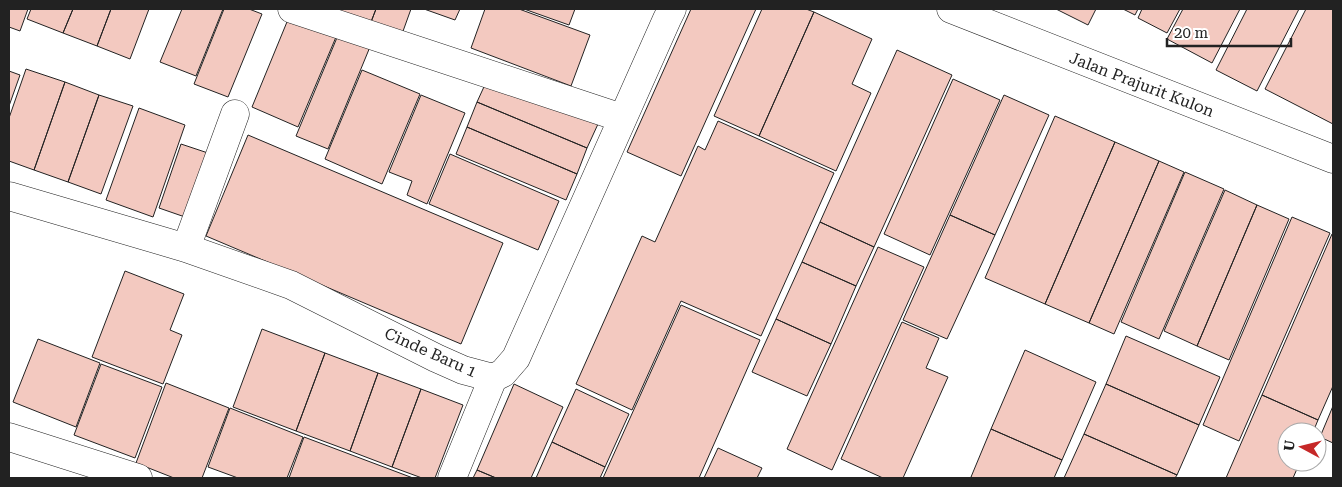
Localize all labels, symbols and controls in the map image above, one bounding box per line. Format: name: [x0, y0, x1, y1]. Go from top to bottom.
scale bar: [1167, 15, 1291, 47]
text: 20 m: [1174, 24, 1209, 42]
street label: Jalan Prajurit Kulon: [1067, 48, 1217, 121]
street label: Cinde Baru 1: [382, 324, 480, 381]
north arrow: [1277, 422, 1327, 472]
text: U: [1280, 439, 1298, 452]

